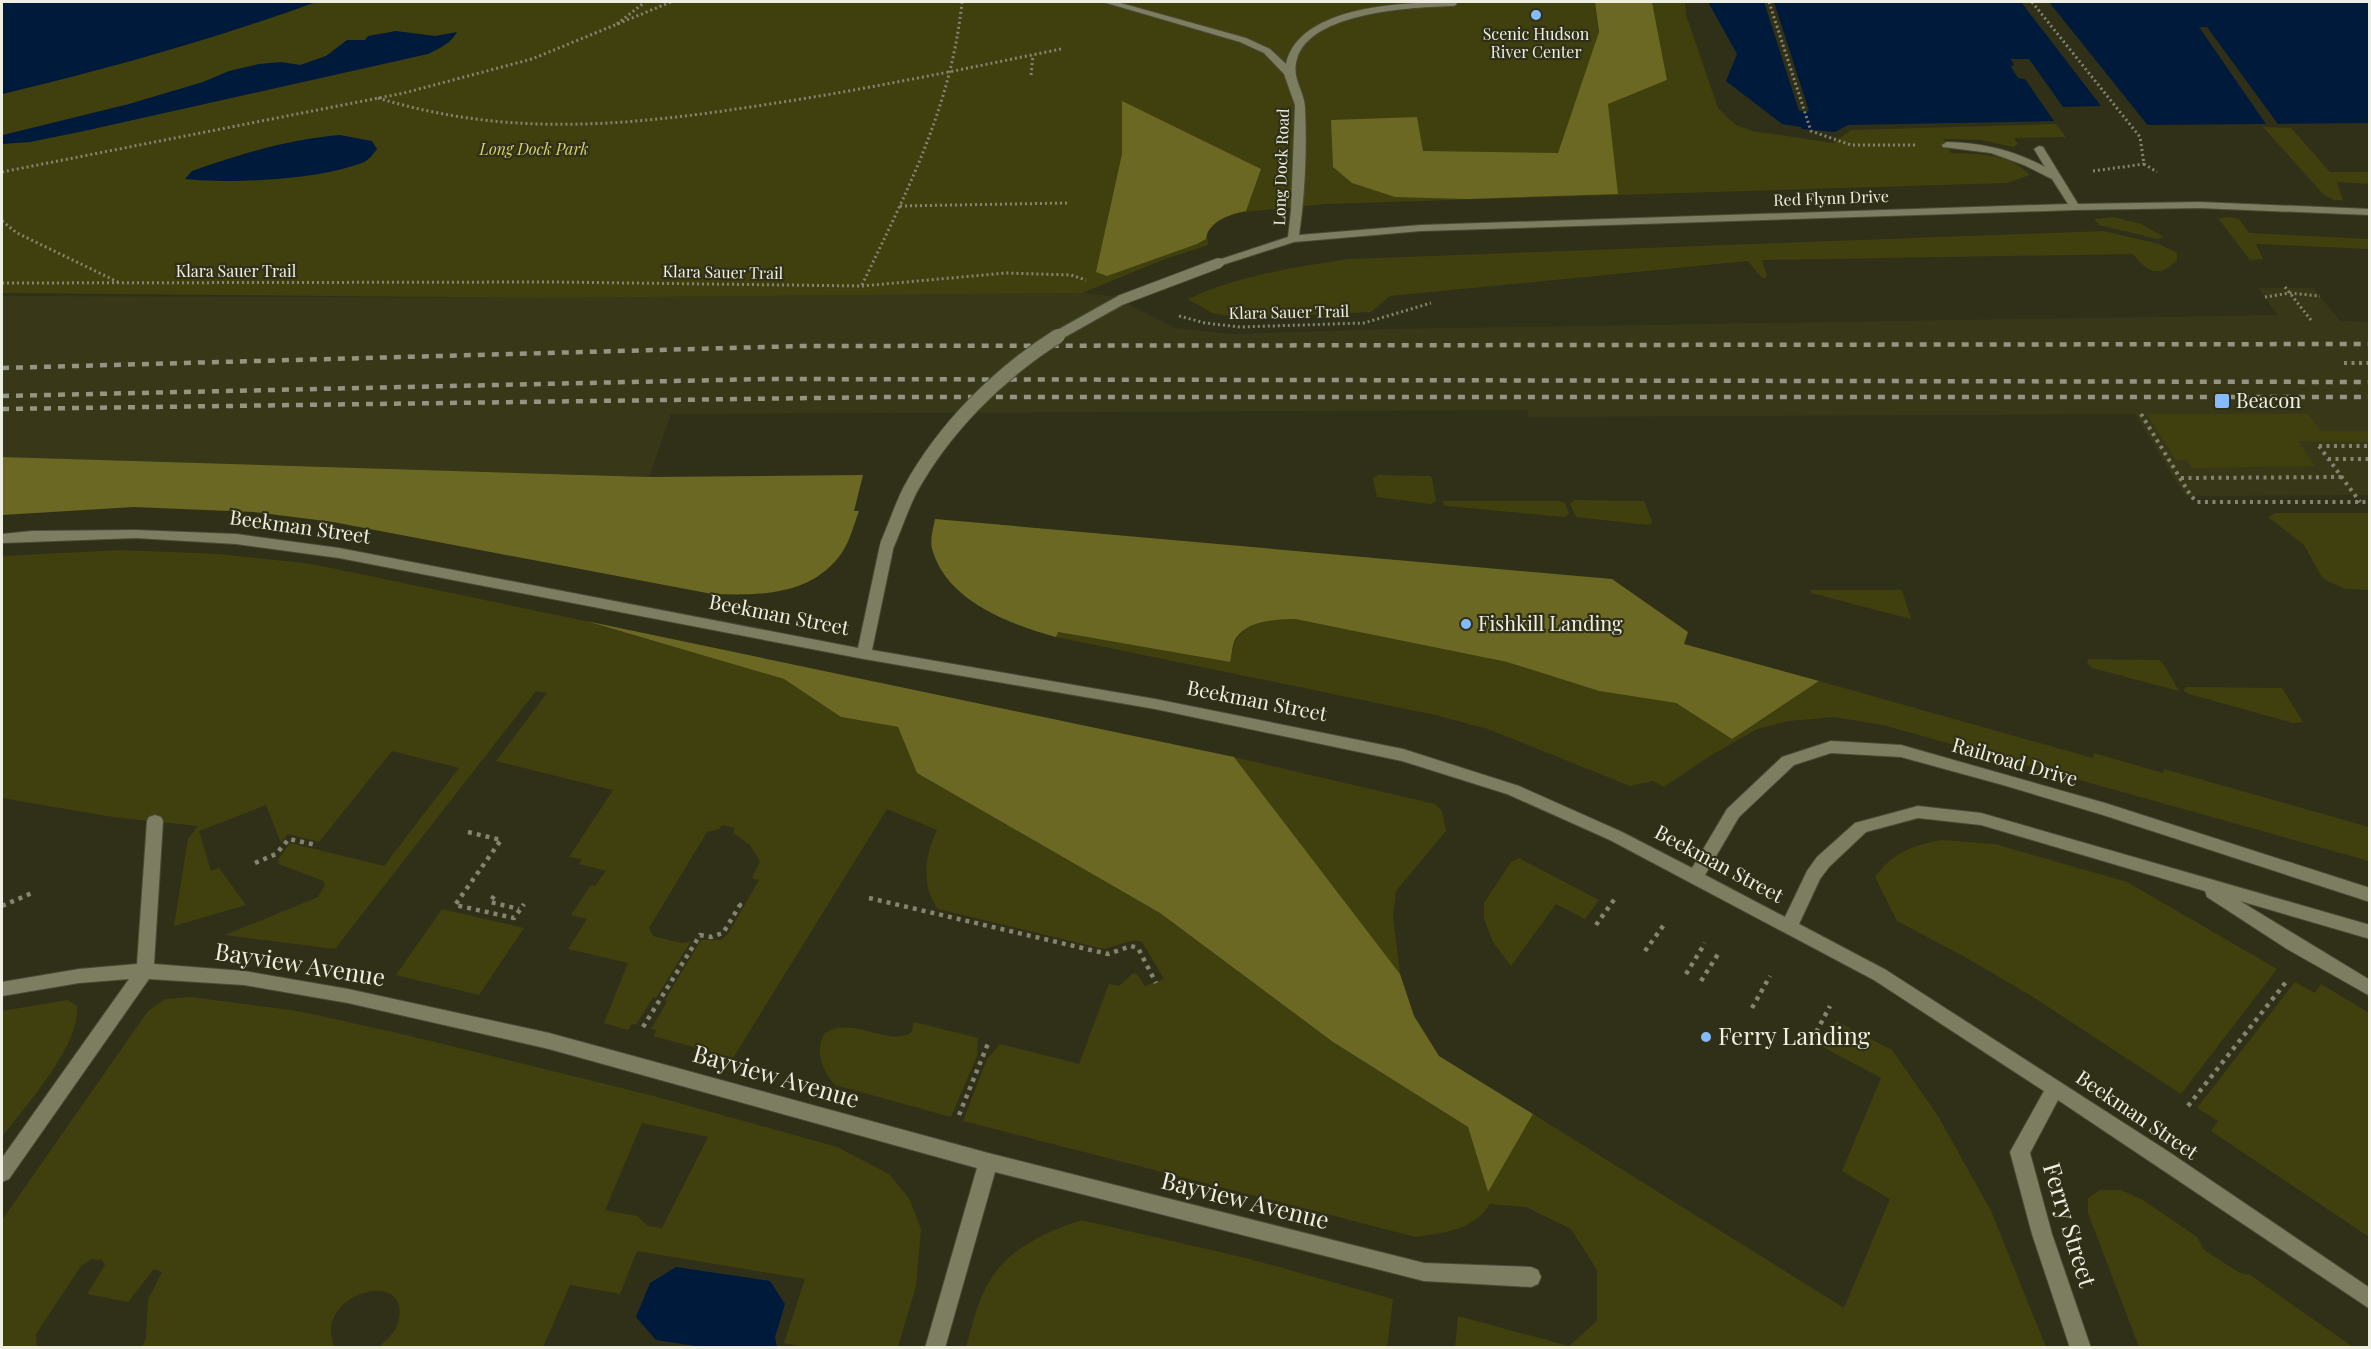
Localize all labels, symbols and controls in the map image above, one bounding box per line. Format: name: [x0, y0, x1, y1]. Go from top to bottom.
marker: Scenic Hudson River Center: [1529, 8, 1543, 22]
place label: Scenic Hudson River Center: [1483, 23, 1590, 62]
street label: Long Dock Road: [1268, 108, 1293, 226]
park label: Long Dock Park: [479, 138, 589, 159]
street label: Red Flynn Drive: [1773, 185, 1889, 210]
street label: Klara Sauer Trail: [176, 260, 297, 281]
street label: Klara Sauer Trail: [663, 260, 784, 283]
street label: Klara Sauer Trail: [1229, 300, 1350, 323]
place label: Beacon: [2236, 386, 2301, 413]
marker: Beacon: [2213, 392, 2231, 410]
street label: Beekman Street: [228, 502, 373, 549]
street label: Beekman Street: [707, 587, 852, 641]
place label: Fishkill Landing: [1478, 609, 1623, 636]
marker: Fishkill Landing: [1459, 617, 1473, 631]
street label: Beekman Street: [1185, 673, 1330, 727]
street label: Railroad Drive: [1949, 730, 2081, 791]
street label: Beekman Street: [1651, 817, 1790, 908]
street label: Bayview Avenue: [213, 934, 388, 992]
place label: Ferry Landing: [1718, 1019, 1870, 1051]
marker: Ferry Landing: [1699, 1030, 1713, 1044]
street label: Bayview Avenue: [690, 1036, 864, 1114]
street label: Beekman Street: [2071, 1063, 2205, 1165]
street label: Ferry Street: [2037, 1158, 2105, 1291]
street label: Bayview Avenue: [1158, 1163, 1333, 1235]

